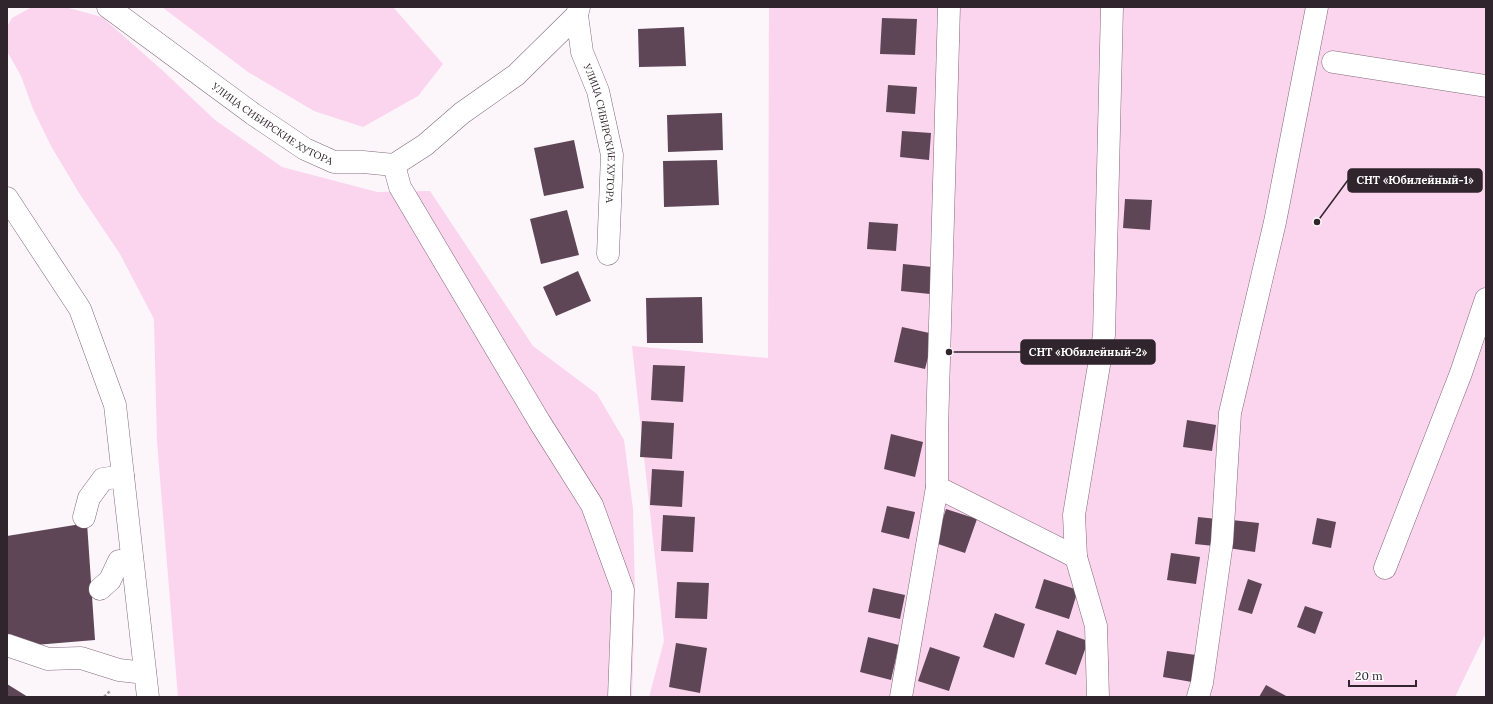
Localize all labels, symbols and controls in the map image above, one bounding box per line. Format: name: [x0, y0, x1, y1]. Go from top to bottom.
street label: УЛИЦА СИБИРСКИЕ ХУТОРА: [580, 61, 618, 204]
street label: УЛИЦА СИБИРСКИЕ ХУТОРА: [208, 79, 336, 168]
callout: СНТ «Юбилейный-1»: [1348, 169, 1482, 192]
text: СНТ «Юбилейный-1»: [1356, 173, 1474, 187]
callout: СНТ «Юбилейный-2»: [1021, 340, 1155, 364]
text: СНТ «Юбилейный-2»: [1029, 345, 1148, 359]
scale bar: [1349, 662, 1416, 688]
text: 20 m: [1355, 668, 1383, 683]

